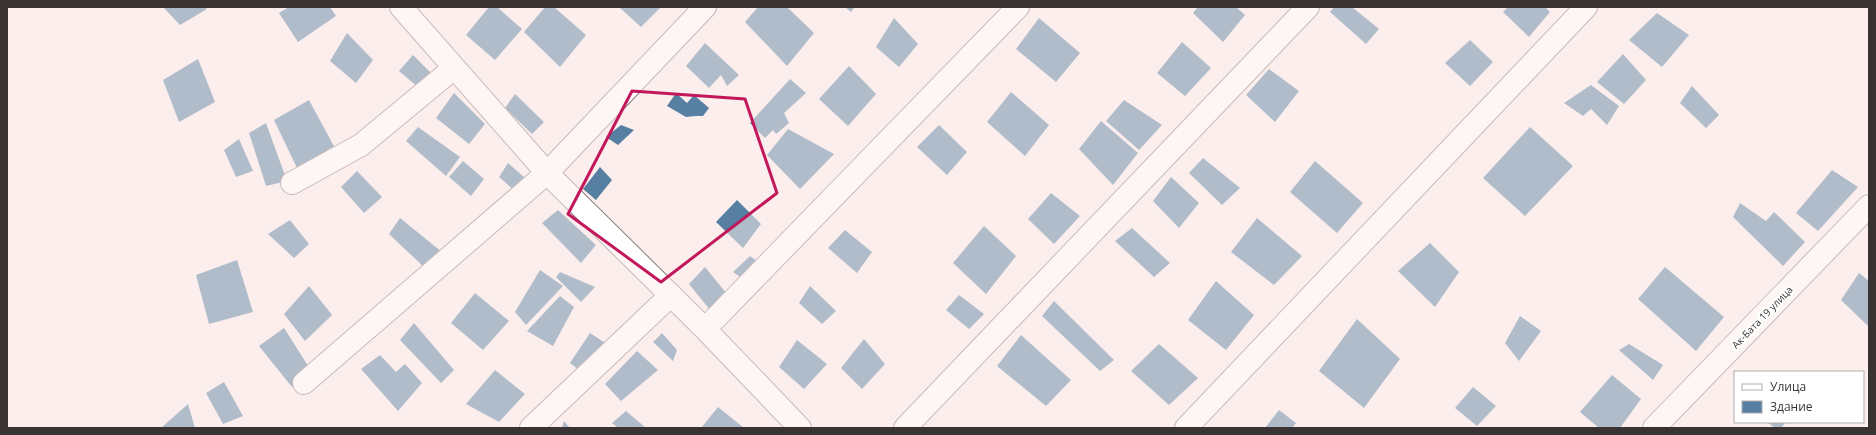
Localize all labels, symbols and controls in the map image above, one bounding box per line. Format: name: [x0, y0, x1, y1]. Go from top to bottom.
street label: Ак-Бата 19 улица: [1728, 283, 1796, 351]
legend: [1734, 371, 1864, 423]
text: Улица: [1770, 378, 1806, 395]
text: Здание: [1770, 398, 1813, 415]

